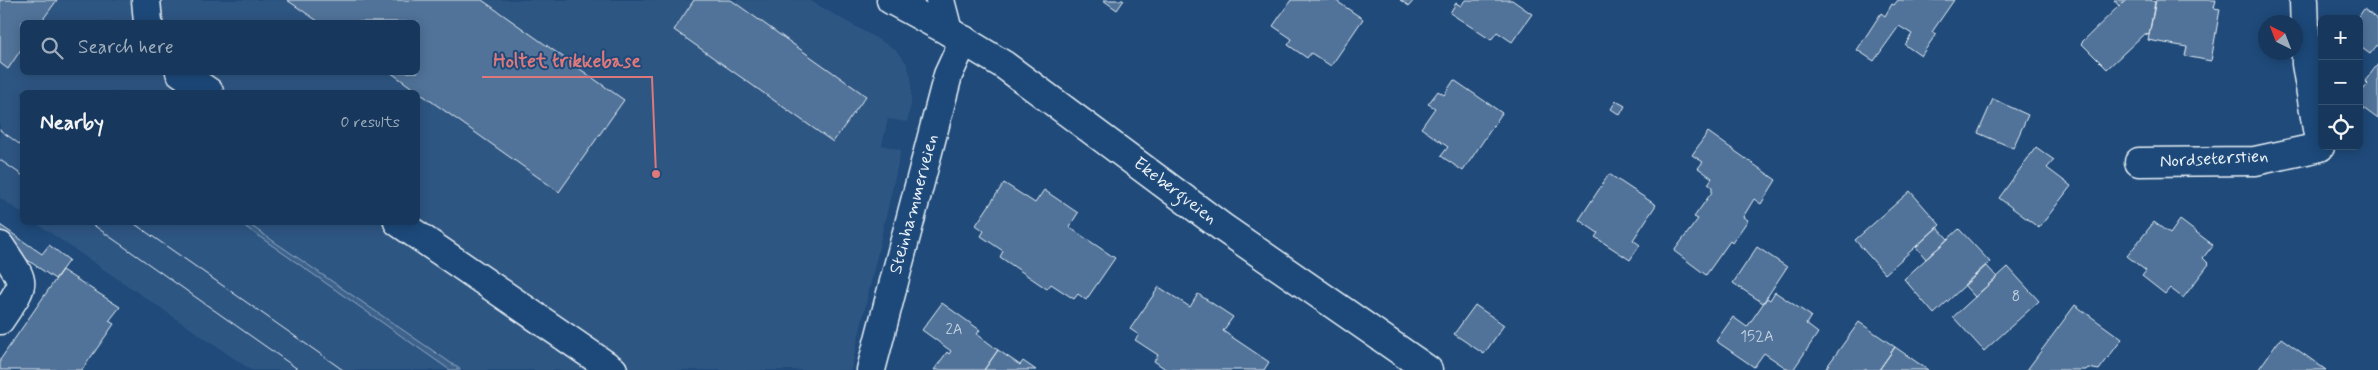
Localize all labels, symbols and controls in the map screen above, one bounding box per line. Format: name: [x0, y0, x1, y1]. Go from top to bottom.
north arrow: [2258, 15, 2303, 60]
map controls: [2318, 15, 2363, 150]
button: +: [2318, 15, 2363, 60]
search box: [20, 20, 420, 75]
icon: search: [38, 34, 66, 62]
text: Search here: [78, 35, 174, 60]
callout: Holtet trikkebase: [482, 43, 652, 77]
text: Holtet trikkebase: [493, 49, 641, 74]
button: −: [2318, 60, 2363, 105]
button: locate: [2318, 105, 2363, 150]
text: Nearby: [40, 109, 104, 137]
text: 0 results: [340, 112, 400, 133]
street label: Steinhammerveien: [884, 131, 944, 277]
street label: Nordseterstien: [2159, 144, 2269, 174]
street label: Ekebergveien: [1127, 152, 1222, 232]
house number: 8: [2012, 287, 2020, 307]
house number: 2A: [945, 320, 963, 340]
house number: 152A: [1740, 327, 1774, 347]

